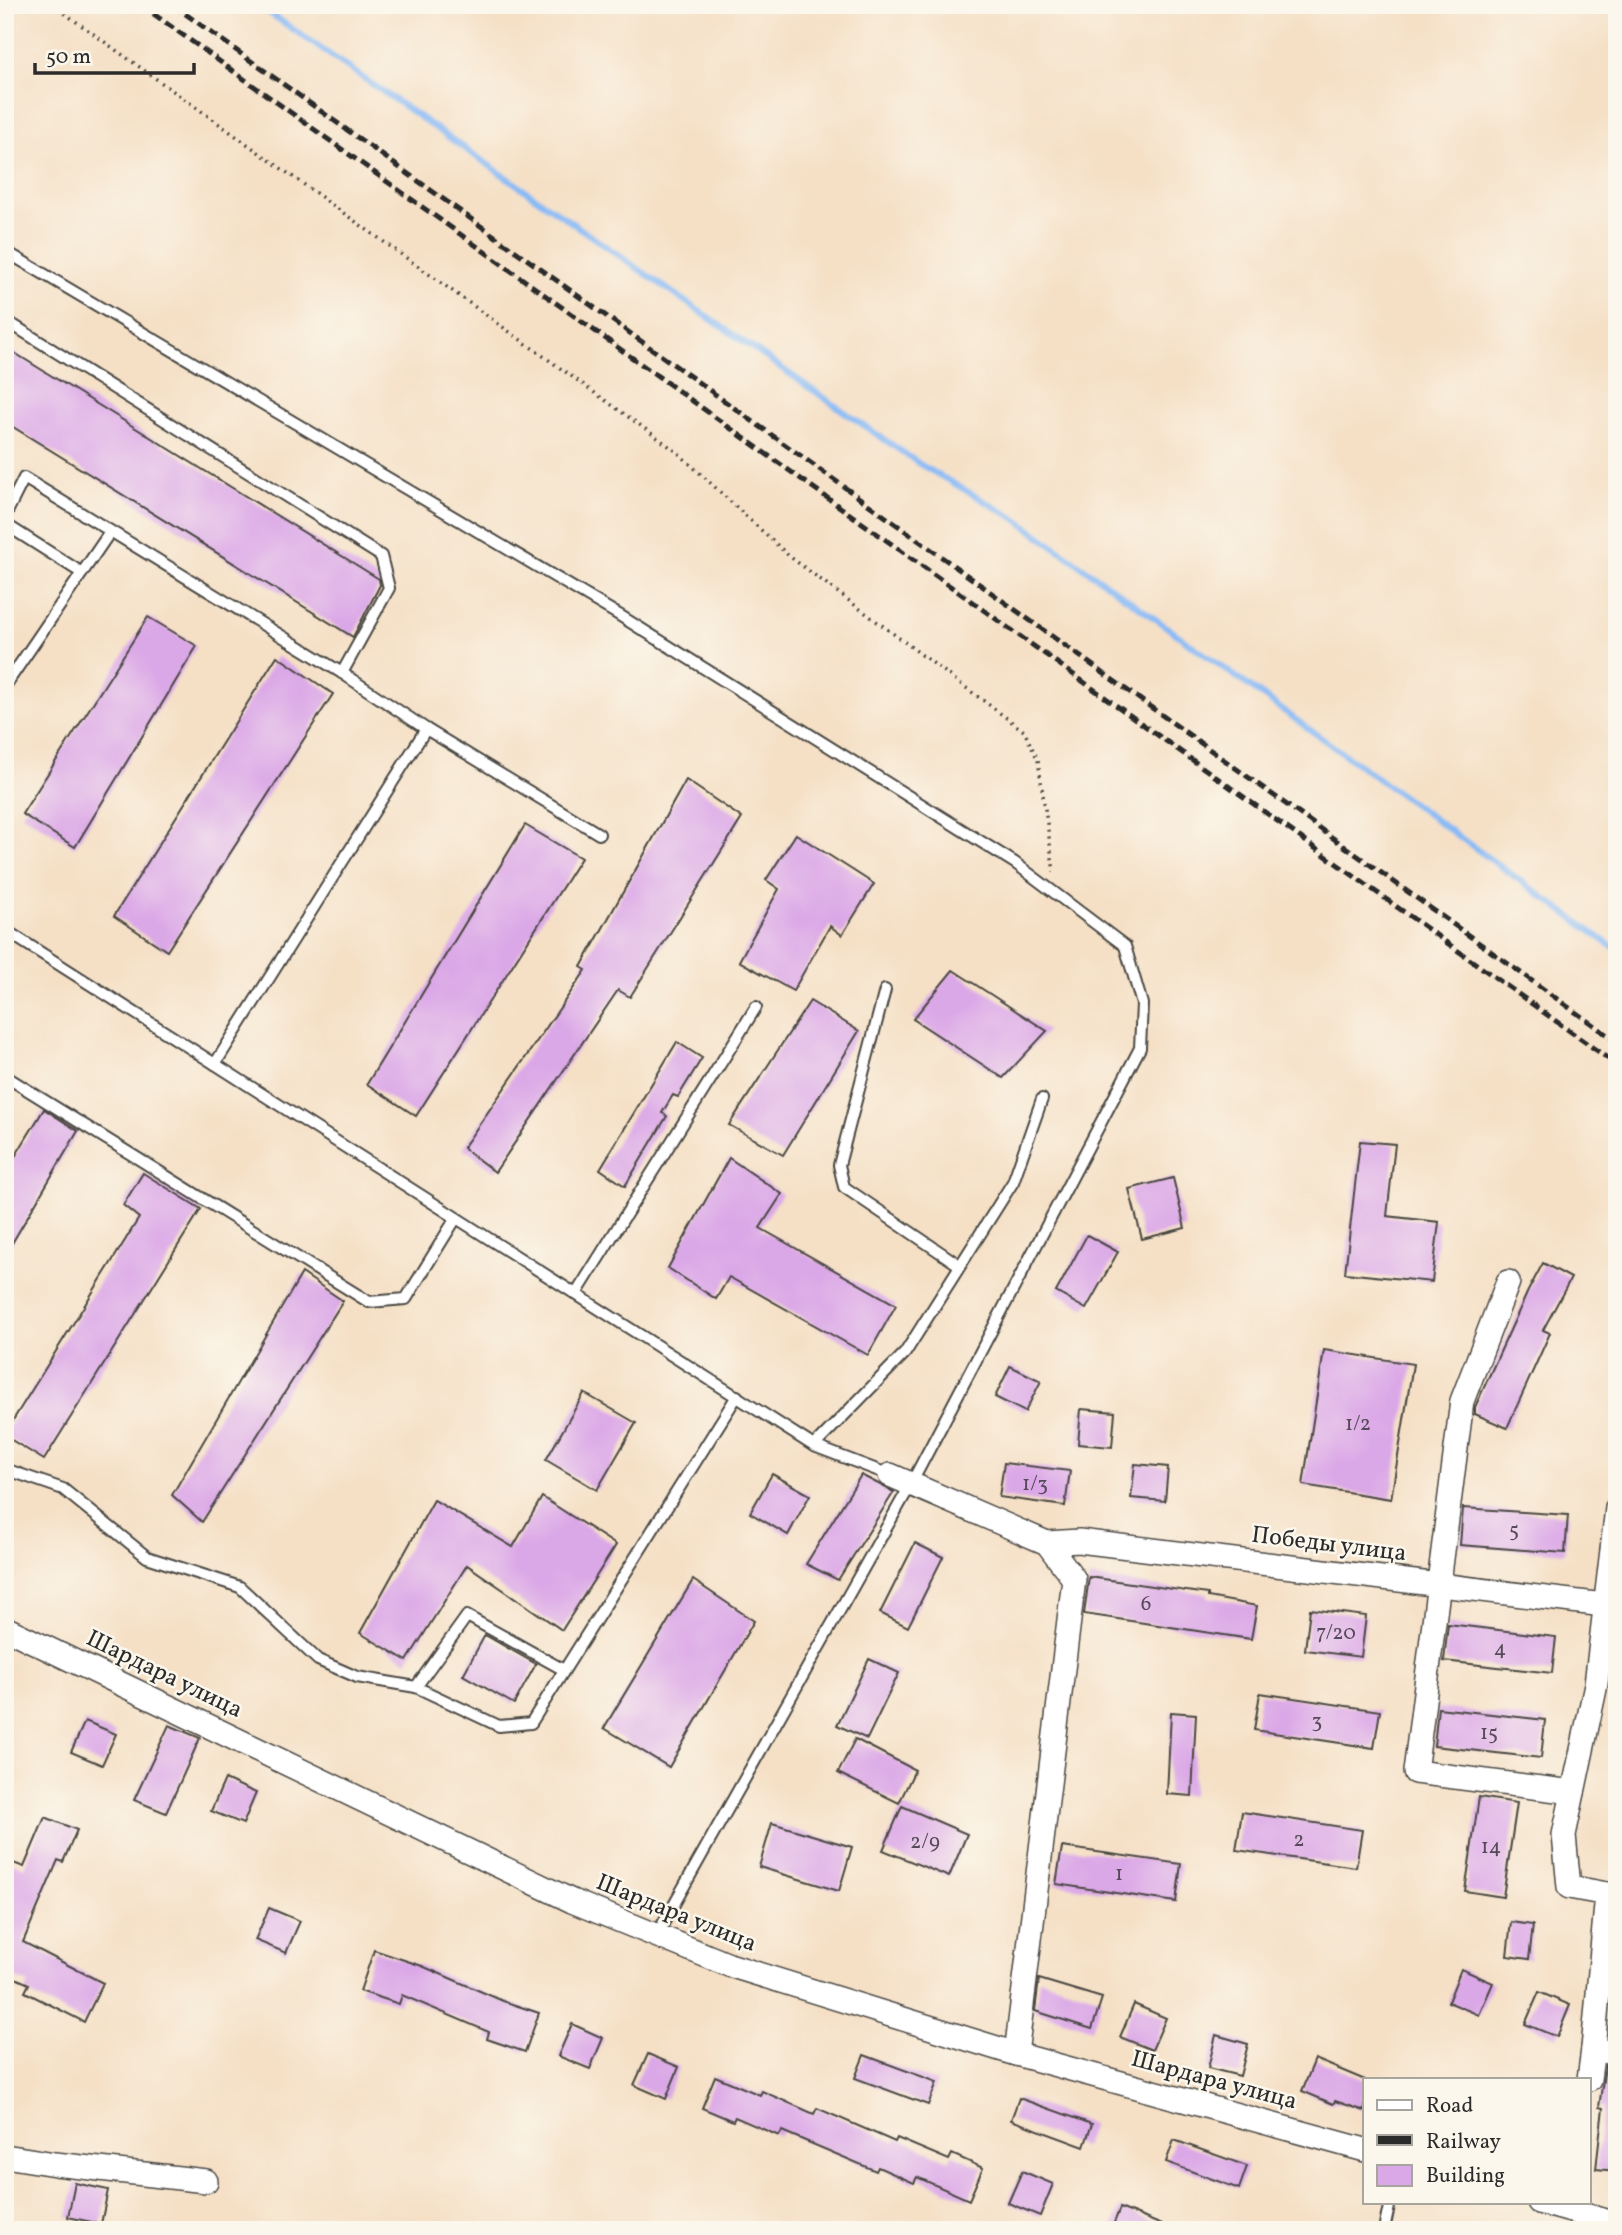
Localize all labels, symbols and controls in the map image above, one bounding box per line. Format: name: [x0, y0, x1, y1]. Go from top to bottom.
scale bar: [35, 32, 194, 76]
text: 50 m: [46, 43, 91, 72]
house number: 1/2: [1345, 1410, 1371, 1439]
house number: 1/3: [1022, 1470, 1048, 1499]
house number: 5: [1509, 1516, 1519, 1545]
street label: Победы улица: [1249, 1519, 1409, 1571]
house number: 6: [1141, 1590, 1151, 1619]
house number: 7/20: [1316, 1619, 1356, 1648]
street label: Шардара улица: [80, 1622, 248, 1728]
house number: 4: [1494, 1635, 1506, 1664]
house number: 3: [1312, 1707, 1322, 1736]
house number: 15: [1480, 1719, 1498, 1748]
house number: 2: [1293, 1826, 1305, 1855]
house number: 2/9: [910, 1828, 940, 1857]
house number: 14: [1481, 1833, 1501, 1862]
house number: 1: [1115, 1860, 1123, 1889]
street label: Шардара улица: [591, 1866, 761, 1962]
street label: Шардара улица: [1127, 2042, 1301, 2120]
legend: [1363, 2078, 1590, 2204]
text: Road: [1426, 2092, 1473, 2121]
text: Railway: [1426, 2128, 1502, 2157]
text: Building: [1426, 2162, 1505, 2191]

